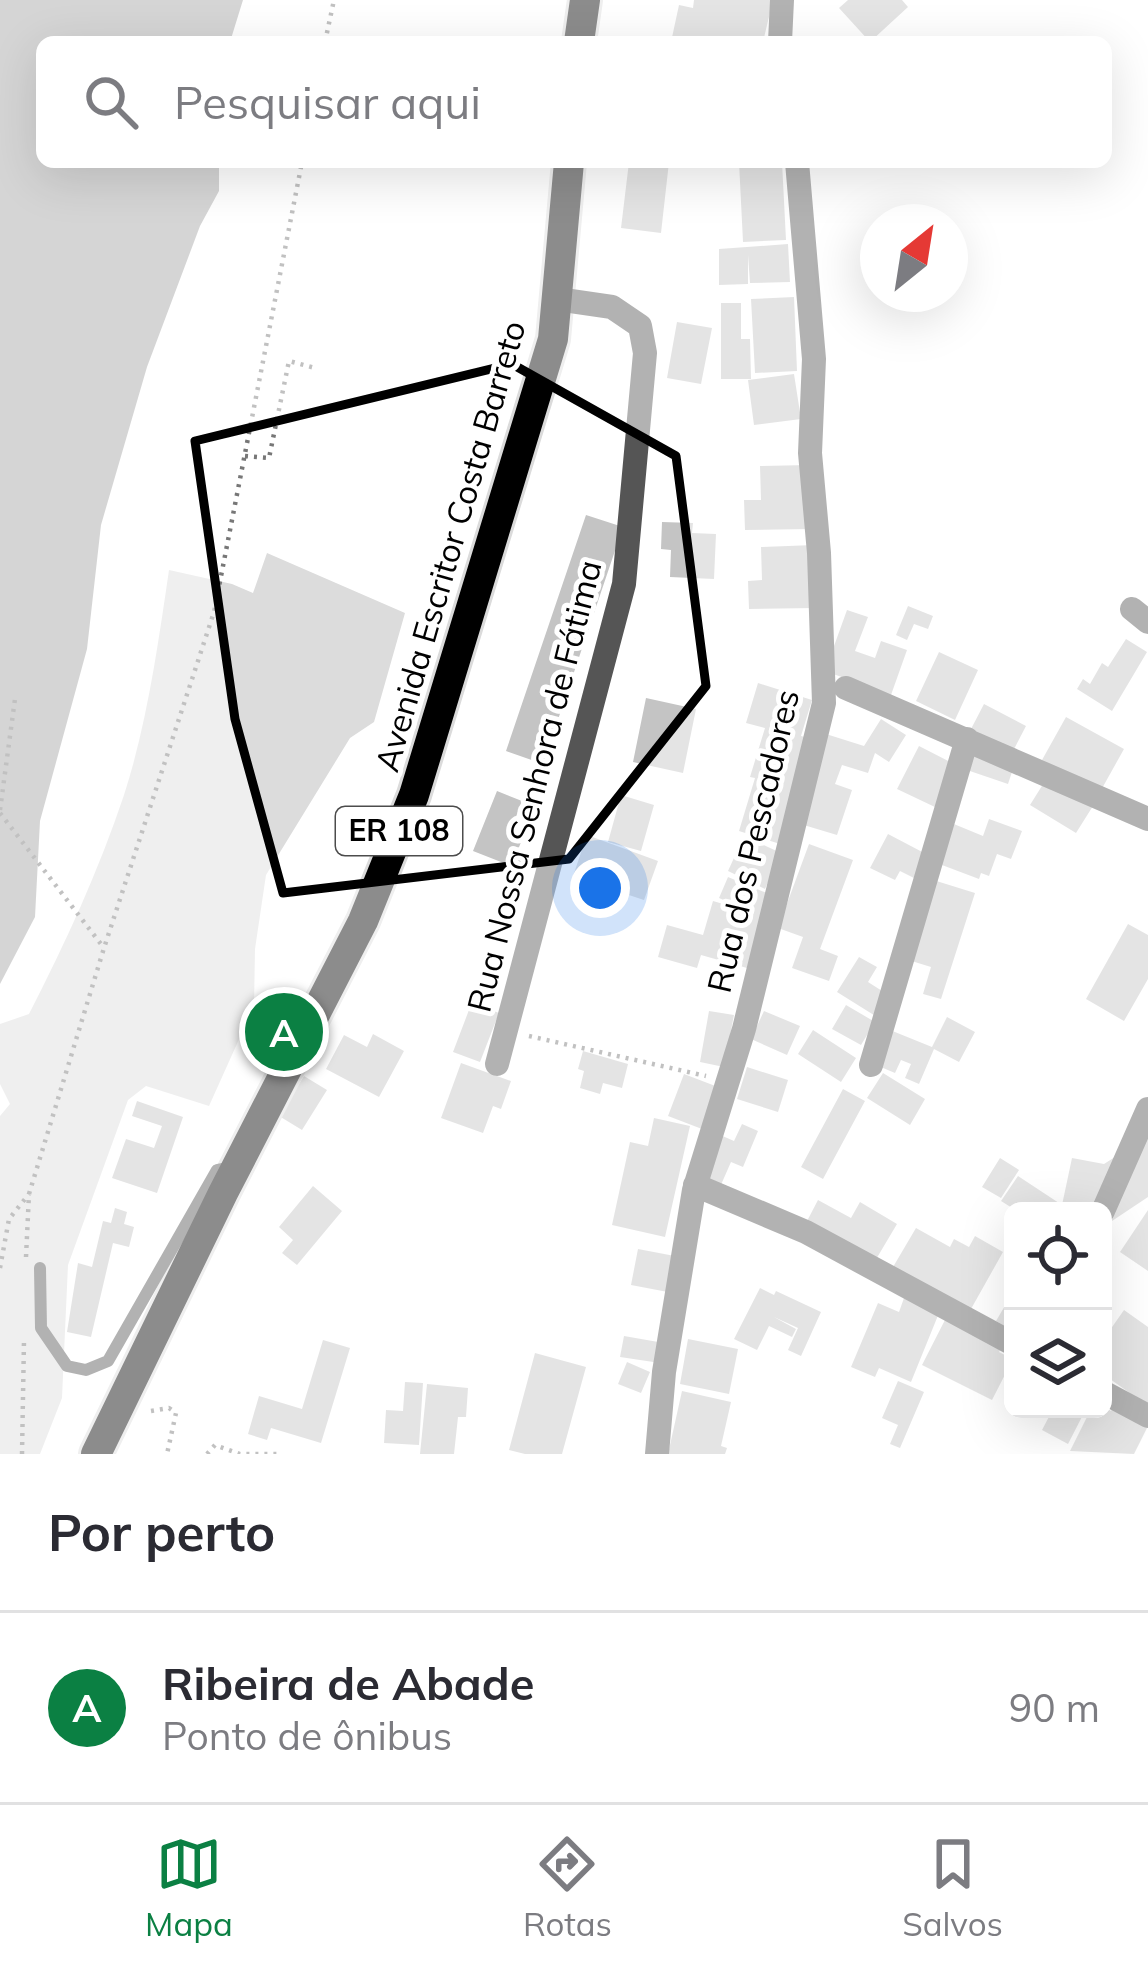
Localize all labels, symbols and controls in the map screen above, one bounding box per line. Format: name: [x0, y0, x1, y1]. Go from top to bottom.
search box: [36, 36, 1112, 168]
icon: search: [78, 69, 144, 135]
text: Pesquisar aqui: [174, 74, 481, 130]
north arrow: [860, 204, 968, 312]
street label: Avenida Escritor Costa Barreto: [365, 316, 534, 776]
street label: Rua Nossa Senhora de Fátima: [457, 556, 610, 1016]
street label: Rua dos Pescadores: [698, 685, 807, 996]
road number: ER 108: [336, 807, 462, 855]
your location: [570, 858, 630, 918]
pin: A: [245, 987, 323, 1077]
map controls: [1004, 1202, 1112, 1418]
button: locate: [1004, 1202, 1112, 1310]
button: layers: [1004, 1310, 1112, 1418]
text: Por perto: [48, 1500, 275, 1564]
text: Ribeira de Abade: [162, 1655, 534, 1711]
text: A: [72, 1683, 102, 1732]
text: 90 m: [1009, 1683, 1100, 1732]
text: Ponto de ônibus: [162, 1711, 452, 1760]
tab: Mapa: [145, 1831, 233, 1944]
tab: Rotas: [523, 1831, 612, 1944]
tab: Salvos: [902, 1831, 1003, 1944]

